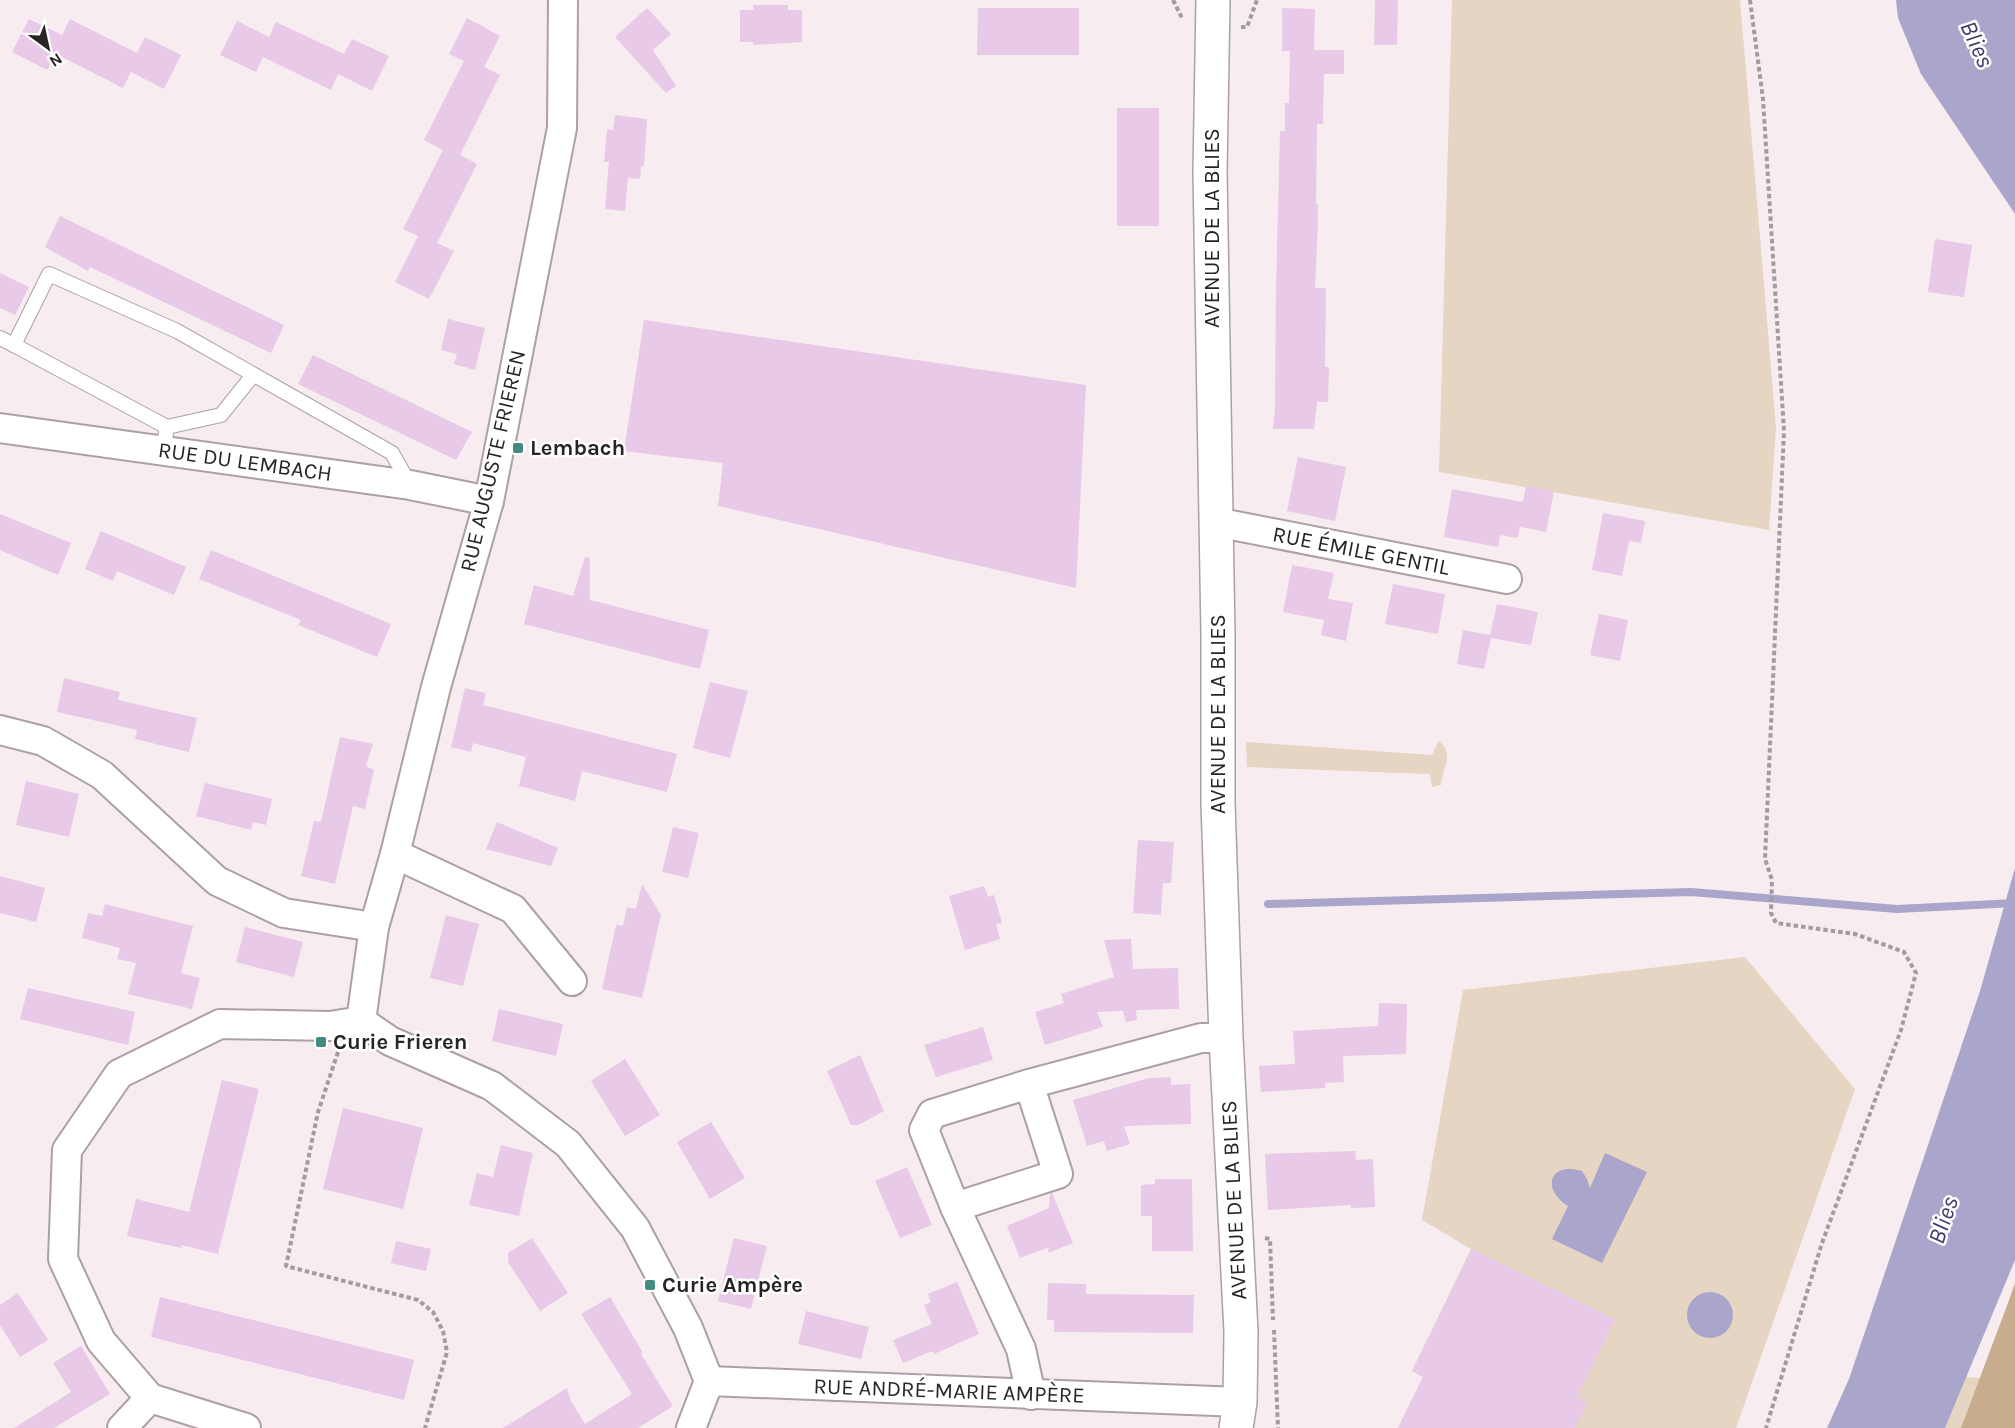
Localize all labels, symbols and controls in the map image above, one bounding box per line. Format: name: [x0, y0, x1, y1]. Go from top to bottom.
water label: Blies: [1954, 16, 2000, 72]
north arrow: [18, 18, 78, 78]
text: N: [46, 49, 66, 71]
street label: AVENUE DE LA BLIES: [1199, 128, 1225, 328]
street label: RUE AUGUSTE FRIEREN: [455, 347, 531, 575]
place label: Lembach: [530, 435, 625, 461]
street label: RUE DU LEMBACH: [156, 437, 334, 487]
marker: Lembach: [511, 441, 525, 455]
street label: RUE ÉMILE GENTIL: [1270, 520, 1452, 581]
street label: AVENUE DE LA BLIES: [1205, 614, 1231, 814]
place label: Curie Frieren: [333, 1029, 467, 1055]
marker: Curie Frieren: [314, 1035, 328, 1049]
street label: AVENUE DE LA BLIES: [1216, 1100, 1252, 1300]
water label: Blies: [1922, 1193, 1964, 1247]
place label: Curie Ampère: [662, 1272, 803, 1298]
marker: Curie Ampère: [643, 1278, 657, 1292]
street label: RUE ANDRÉ-MARIE AMPÈRE: [813, 1372, 1085, 1409]

